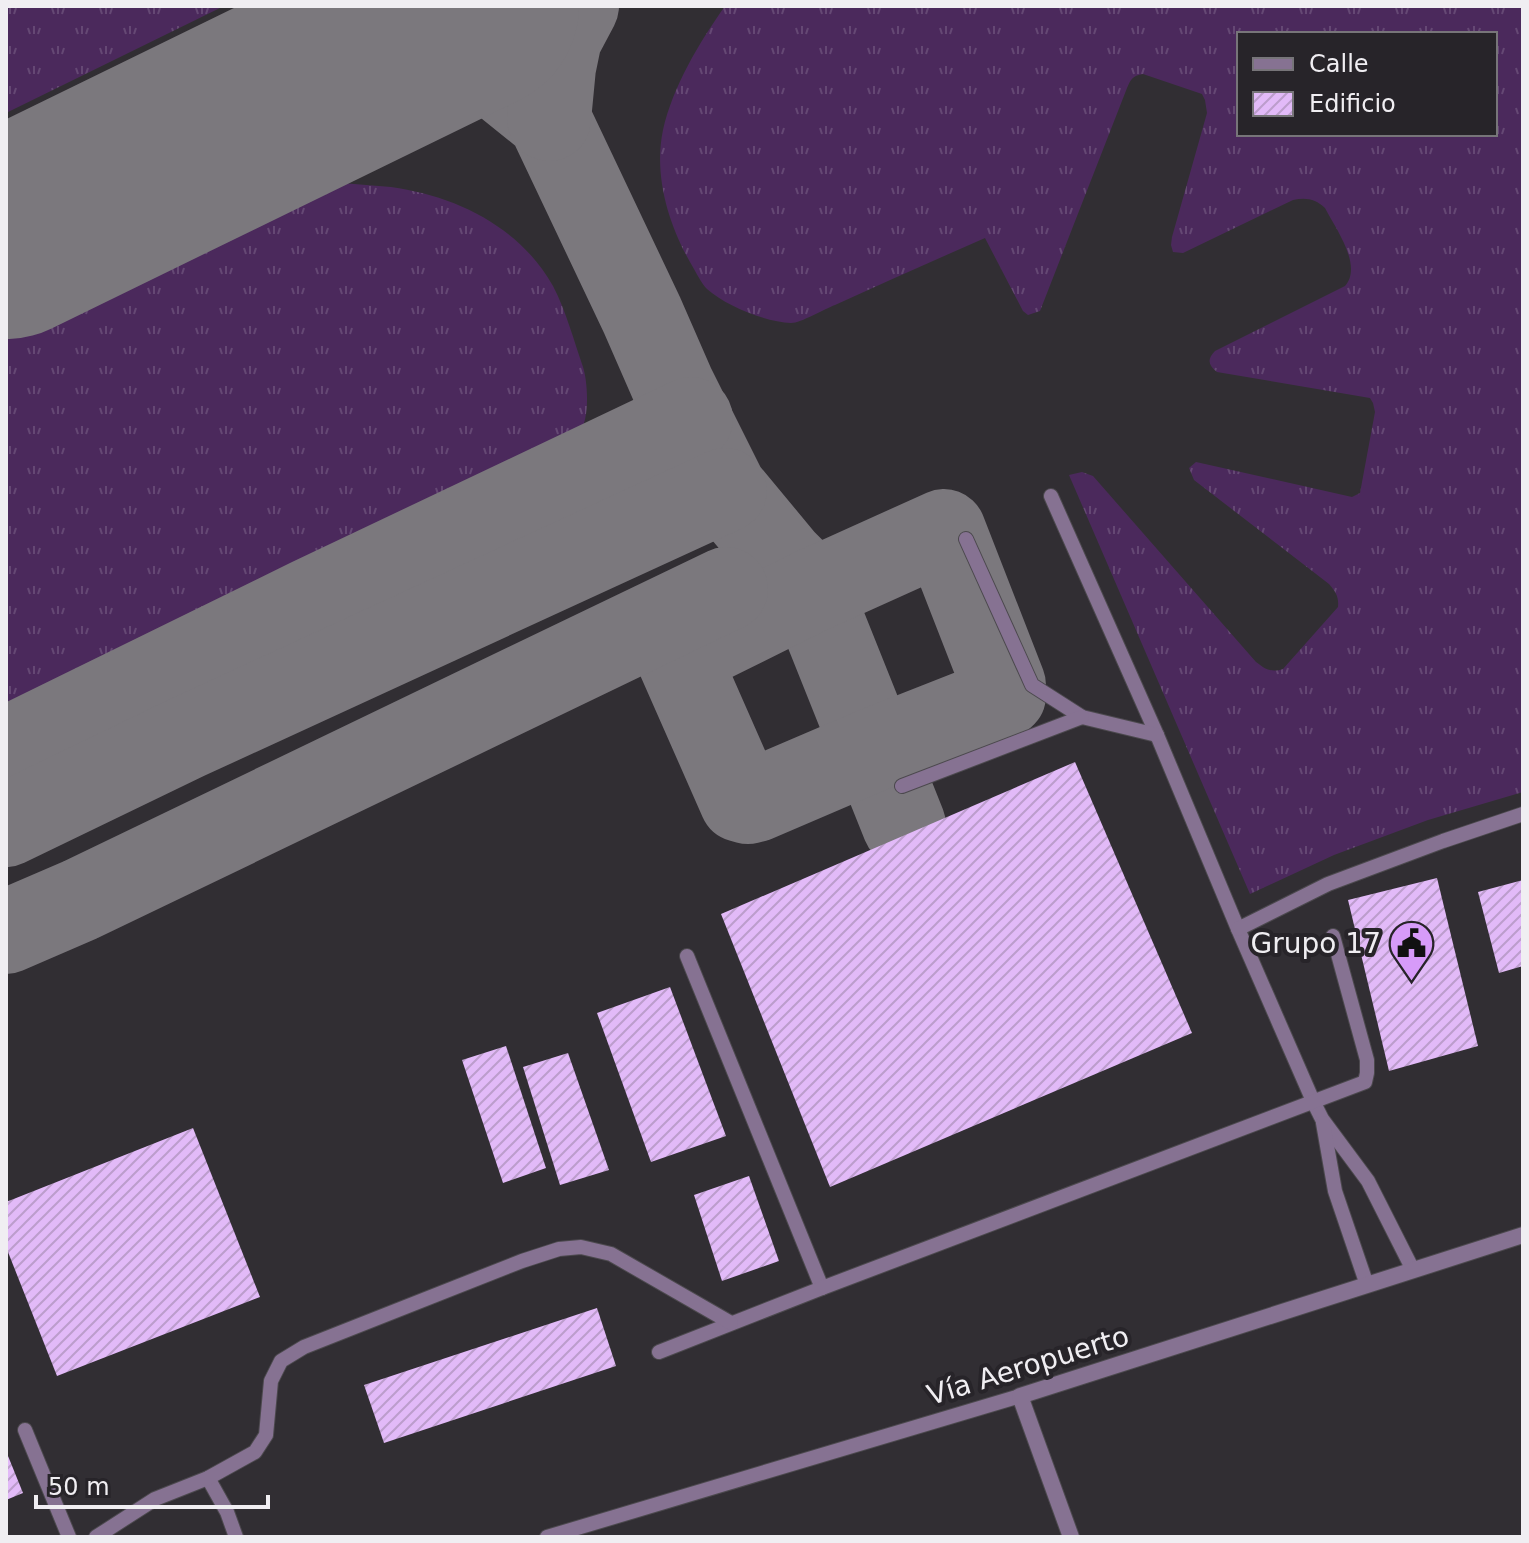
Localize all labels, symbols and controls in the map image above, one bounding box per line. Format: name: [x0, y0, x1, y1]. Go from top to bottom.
legend: [1237, 32, 1497, 136]
text: Calle: [1309, 50, 1369, 78]
text: Edificio: [1309, 90, 1396, 118]
public building icon: Grupo 17: [1388, 919, 1436, 982]
place label: Grupo 17: [1251, 927, 1381, 960]
street label: Vía Aeropuerto: [923, 1319, 1133, 1412]
scale bar: [36, 1459, 268, 1509]
text: 50 m: [48, 1473, 110, 1501]

